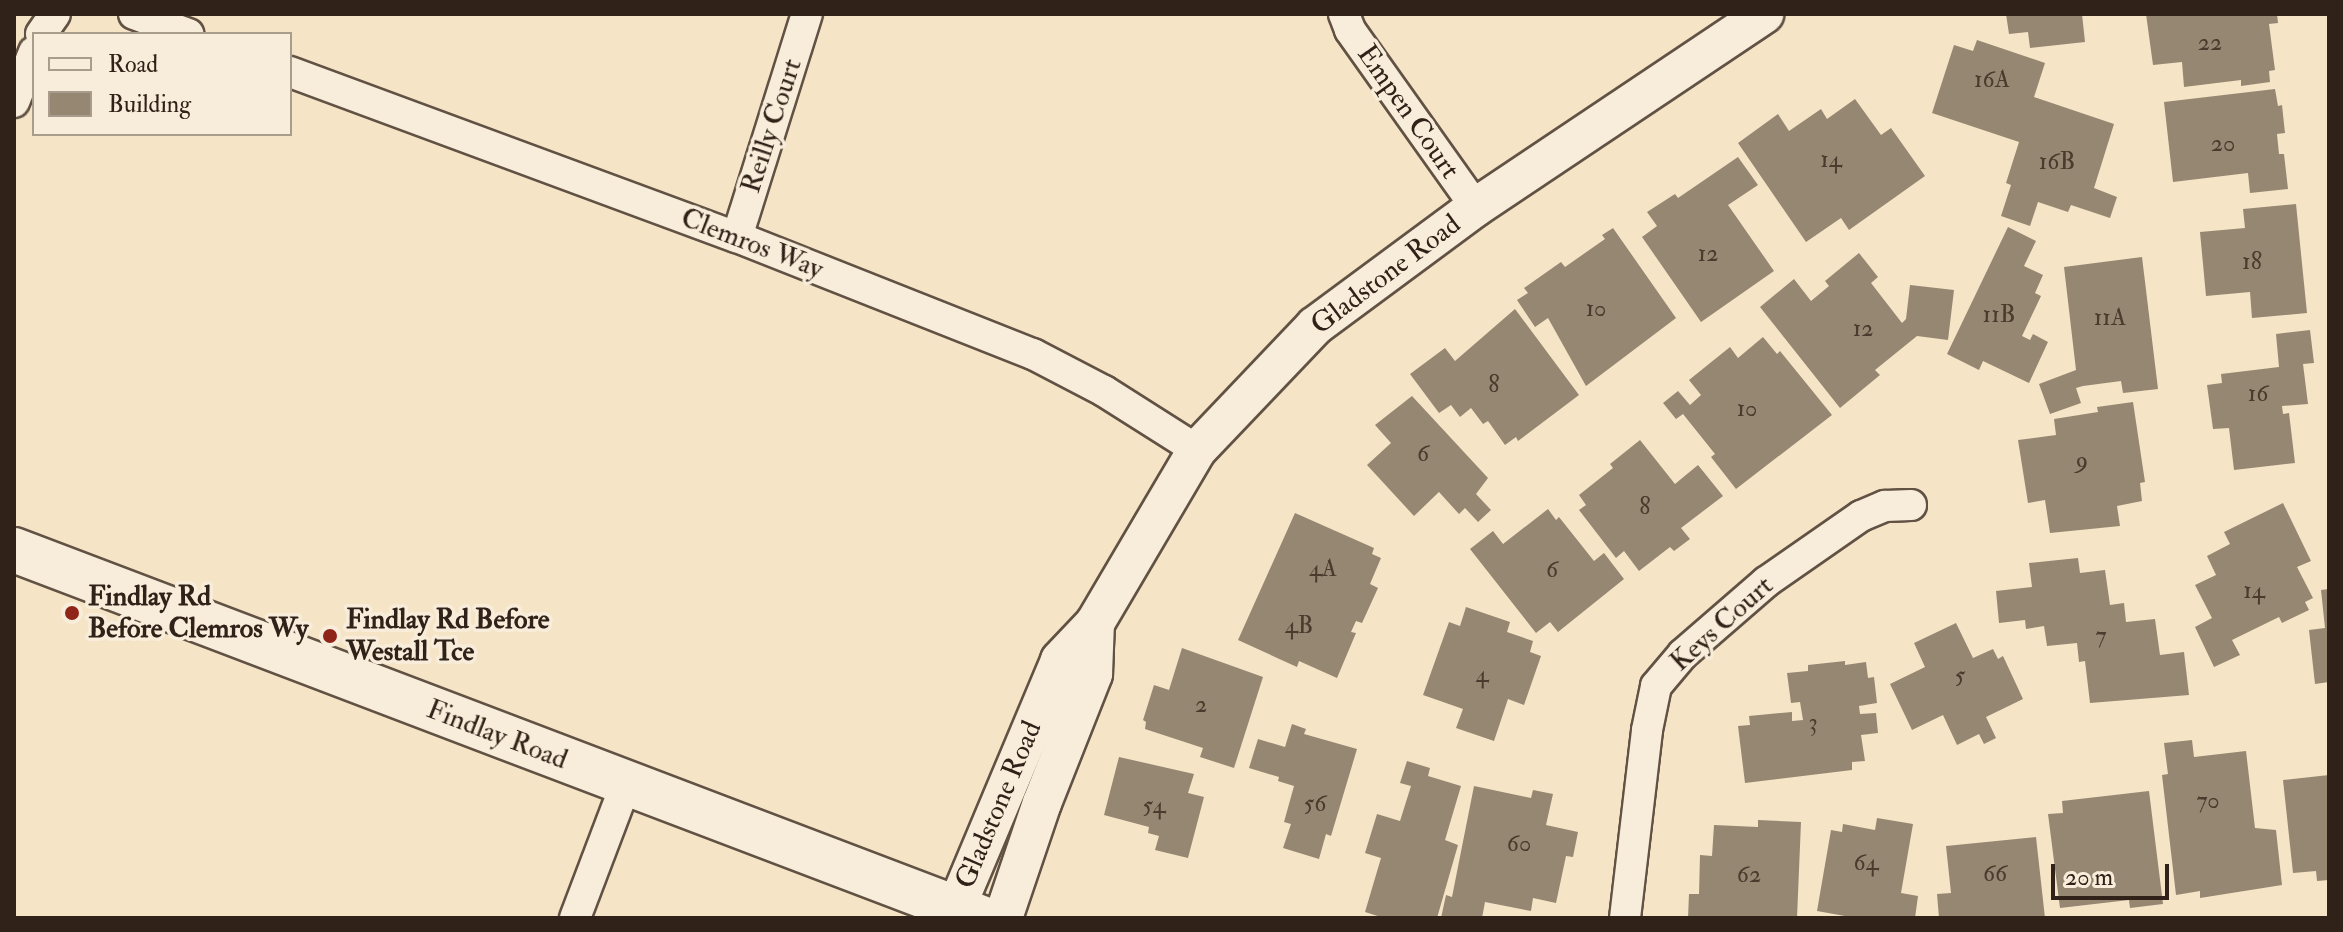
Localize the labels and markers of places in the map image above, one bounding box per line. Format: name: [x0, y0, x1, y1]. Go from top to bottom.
place label: Findlay Rd Before Clemros Wy: [88, 580, 308, 646]
place label: Findlay Rd Before Westall Tce: [346, 603, 550, 669]
marker: Findlay Rd Before Clemros Wy: [63, 604, 81, 622]
marker: Findlay Rd Before Westall Tce: [321, 627, 339, 645]

